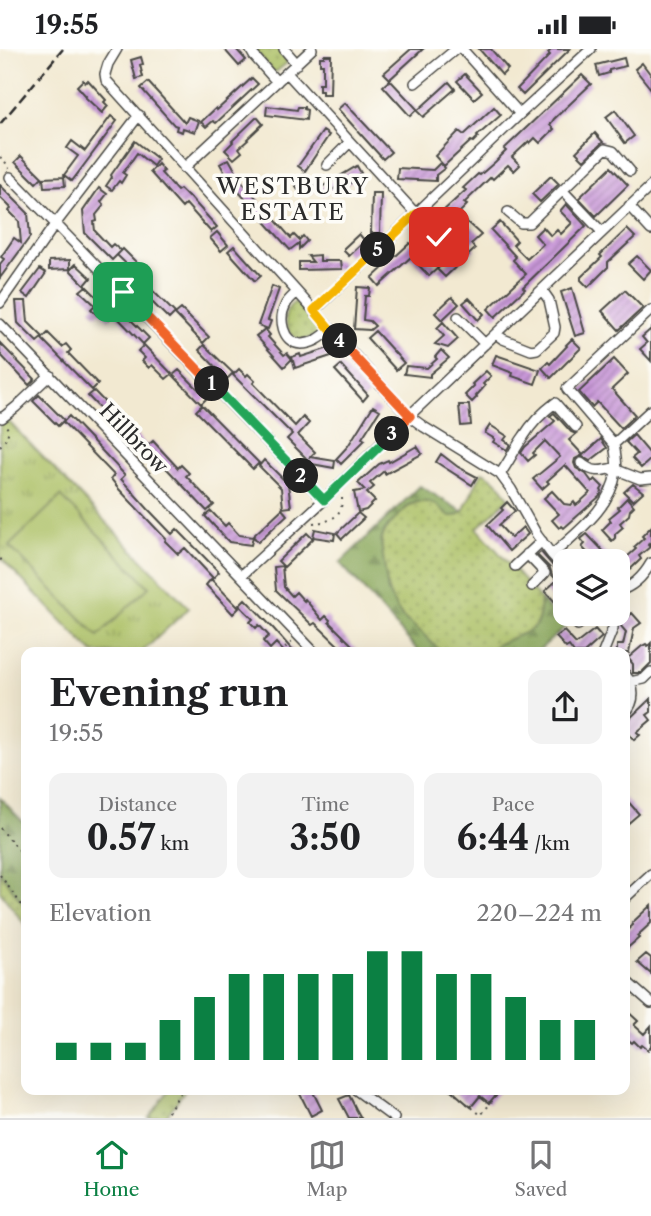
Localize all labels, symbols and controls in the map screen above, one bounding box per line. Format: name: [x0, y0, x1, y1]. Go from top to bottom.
text: 19:55: [35, 9, 99, 41]
district label: WESTBURY ESTATE: [215, 172, 370, 226]
pin: [409, 207, 469, 267]
icon: check: [420, 218, 458, 256]
pin: 5: [360, 233, 396, 267]
text: 5: [372, 238, 383, 261]
pin: [93, 262, 153, 322]
icon: arrive: [104, 273, 142, 311]
pin: 4: [322, 323, 358, 359]
text: 4: [334, 329, 345, 352]
pin: 1: [194, 367, 230, 401]
text: 1: [207, 372, 216, 395]
street label: Hillbrow: [95, 398, 174, 479]
pin: 3: [374, 417, 410, 451]
text: 3: [386, 422, 397, 445]
pin: 2: [284, 459, 318, 493]
text: 2: [295, 464, 306, 487]
map controls: [553, 549, 630, 626]
button: layers: [553, 549, 630, 626]
text: Evening run: [49, 669, 289, 716]
button: share: [528, 670, 602, 744]
text: 19:55: [49, 719, 104, 747]
text: Distance: [99, 793, 177, 816]
text: Time: [301, 793, 350, 816]
text: Pace: [492, 793, 535, 816]
text: 0.57: [86, 816, 156, 859]
text: 3:50: [290, 816, 361, 859]
text: 6:44: [456, 816, 529, 859]
text: km: [156, 832, 189, 855]
text: /km: [529, 832, 570, 855]
text: Elevation: [49, 899, 152, 927]
text: 220–224 m: [477, 899, 602, 927]
tab: Home: [84, 1136, 139, 1201]
tab: Map: [307, 1136, 347, 1201]
tab: Saved: [515, 1136, 567, 1201]

